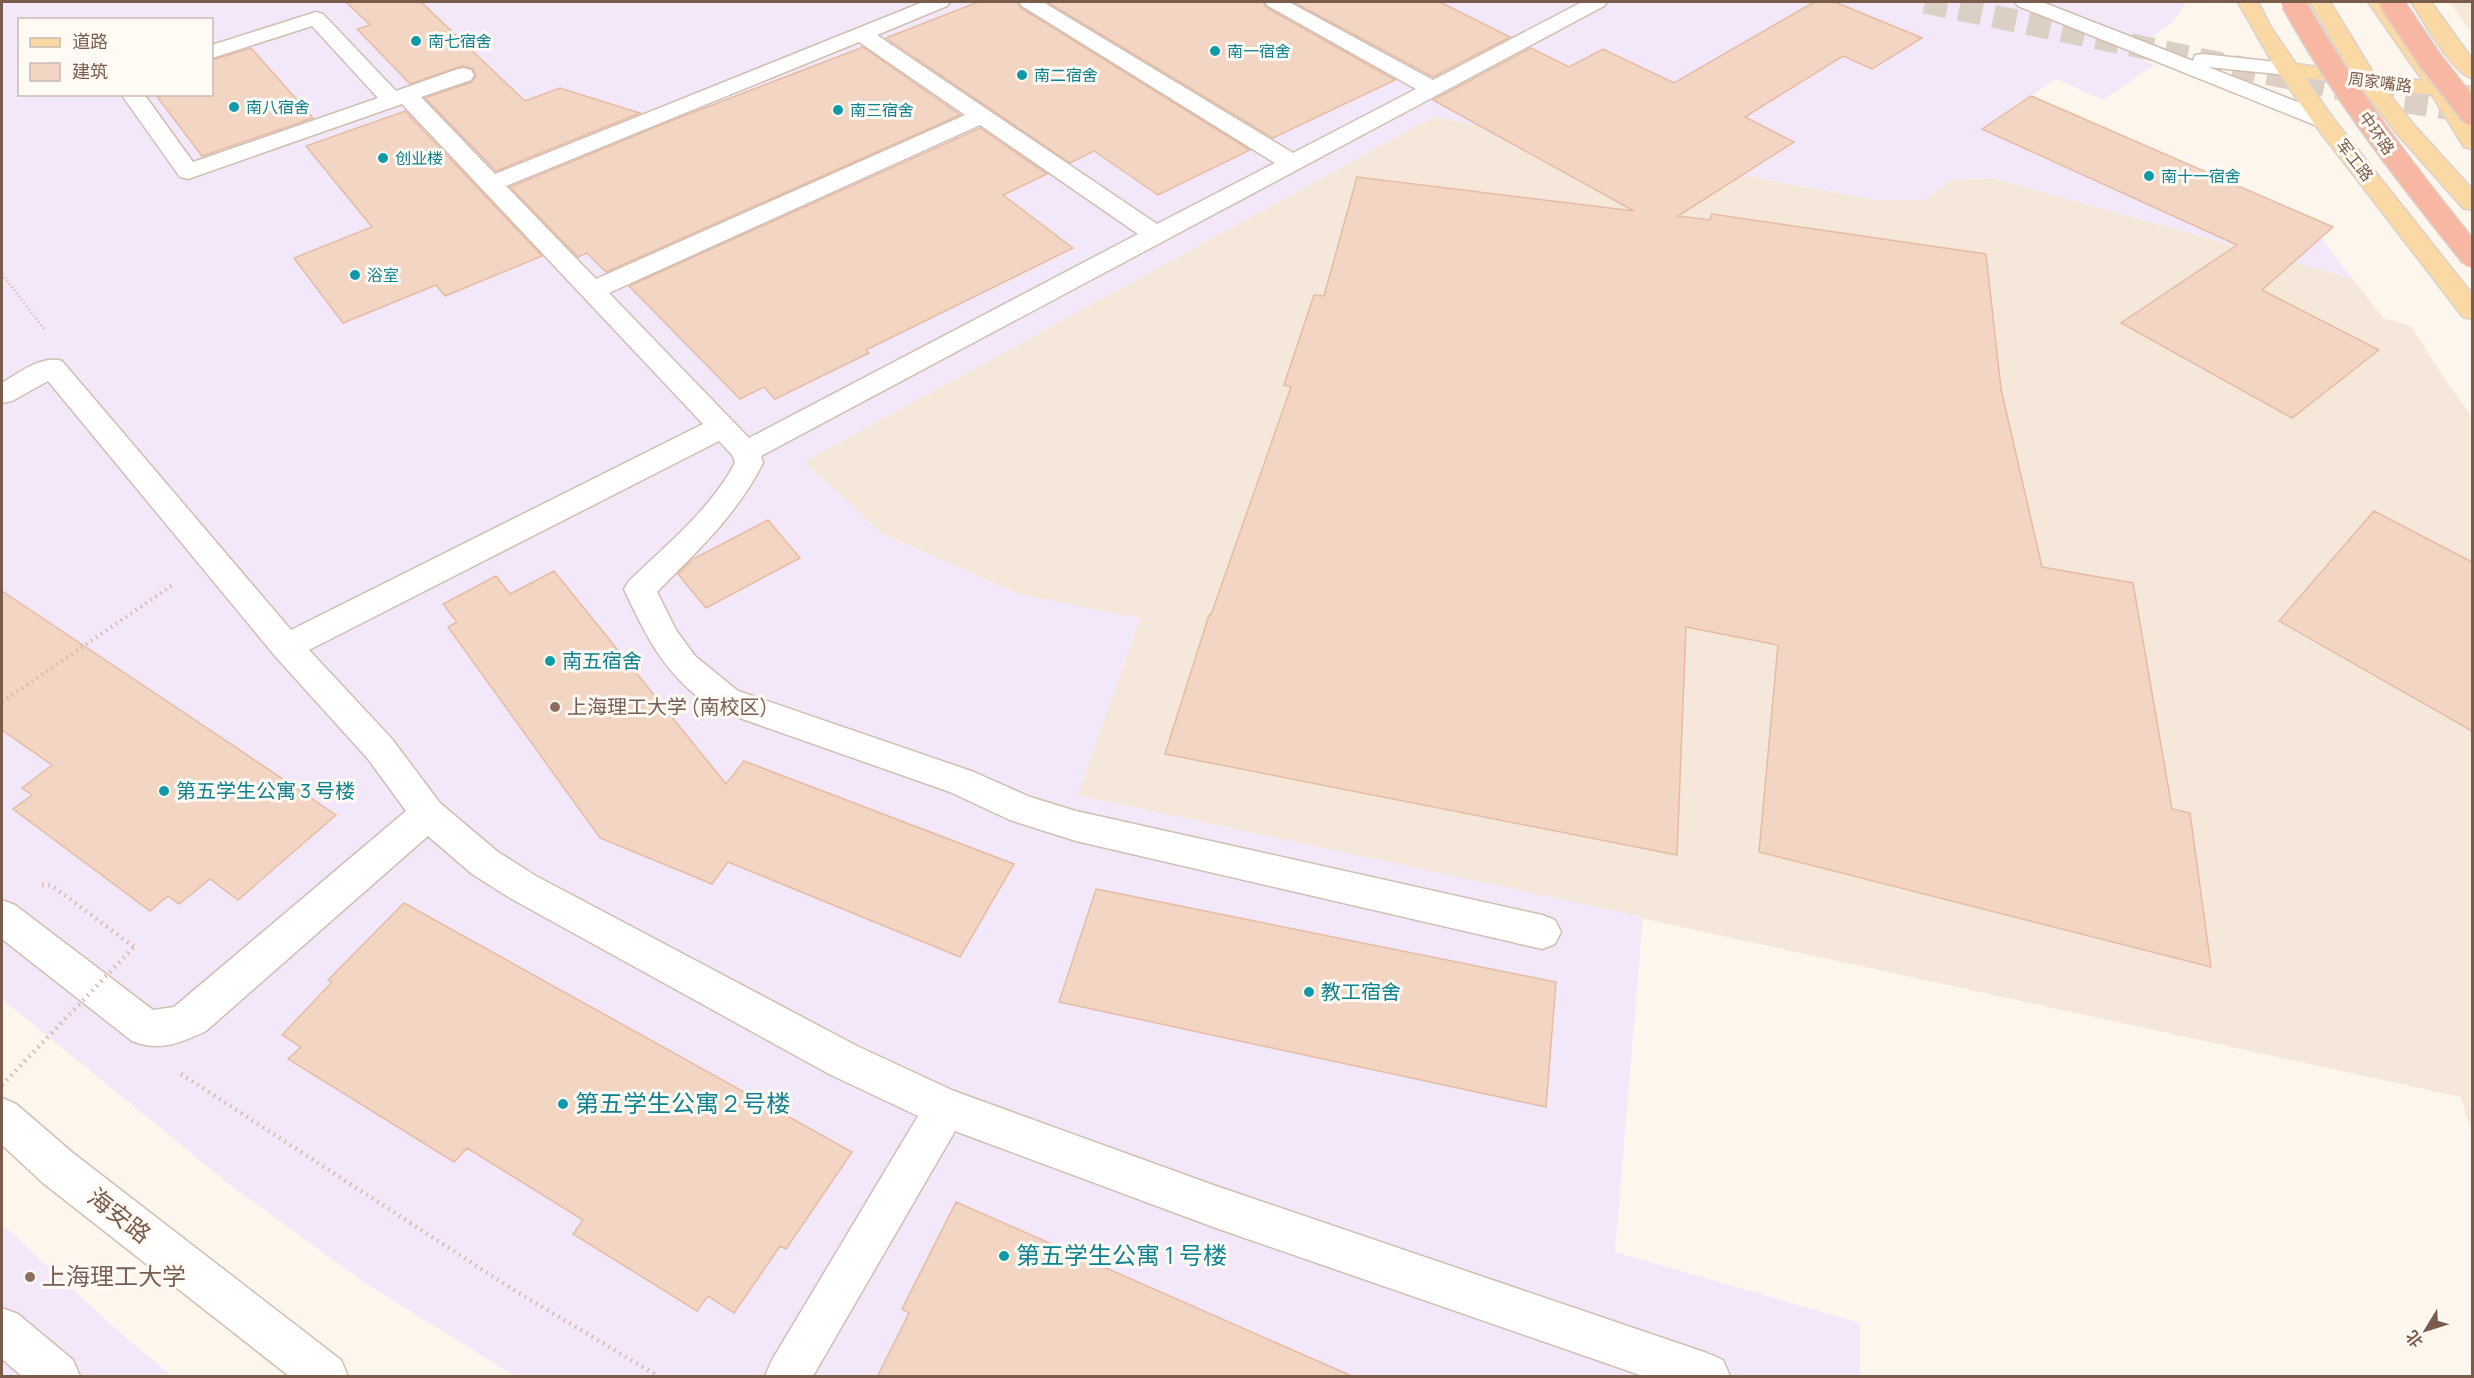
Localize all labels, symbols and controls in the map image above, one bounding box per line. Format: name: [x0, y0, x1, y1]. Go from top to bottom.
legend: [18, 18, 213, 96]
text: 道路: [72, 29, 108, 53]
place label: 南七宿舍: [428, 30, 492, 52]
marker: 南七宿舍: [409, 34, 423, 48]
place label: 南一宿舍: [1227, 40, 1291, 62]
marker: 南一宿舍: [1208, 44, 1222, 58]
text: 建筑: [72, 59, 108, 83]
place label: 南二宿舍: [1034, 64, 1098, 86]
street label: 周家嘴路: [2347, 67, 2413, 97]
marker: 南二宿舍: [1015, 68, 1029, 82]
place label: 南八宿舍: [246, 96, 310, 118]
place label: 南三宿舍: [850, 99, 914, 121]
marker: 南八宿舍: [227, 100, 241, 114]
marker: 南三宿舍: [831, 103, 845, 117]
street label: 中环路: [2354, 107, 2400, 159]
street label: 军工路: [2332, 134, 2378, 186]
place label: 创业楼: [395, 147, 443, 169]
marker: 创业楼: [376, 151, 390, 165]
place label: 南十一宿舍: [2161, 165, 2241, 187]
marker: 南十一宿舍: [2142, 169, 2156, 183]
place label: 浴室: [367, 264, 399, 286]
marker: 浴室: [348, 268, 362, 282]
place label: 南五宿舍: [562, 647, 642, 674]
marker: 南五宿舍: [543, 654, 557, 668]
place label: 上海理工大学 (南校区): [567, 693, 768, 720]
marker: 上海理工大学 (南校区): [548, 700, 562, 714]
place label: 第五学生公寓 3 号楼: [176, 777, 355, 804]
marker: 第五学生公寓 3 号楼: [157, 784, 171, 798]
place label: 教工宿舍: [1321, 978, 1401, 1005]
marker: 教工宿舍: [1302, 985, 1316, 999]
place label: 第五学生公寓 2 号楼: [575, 1086, 790, 1119]
marker: 第五学生公寓 2 号楼: [556, 1097, 570, 1111]
street label: 海安路: [81, 1180, 158, 1250]
place label: 第五学生公寓 1 号楼: [1016, 1238, 1227, 1271]
marker: 第五学生公寓 1 号楼: [997, 1249, 1011, 1263]
place label: 上海理工大学: [42, 1259, 186, 1292]
marker: 上海理工大学: [23, 1270, 37, 1284]
north arrow: [2396, 1300, 2456, 1360]
text: 北: [2401, 1326, 2428, 1352]

